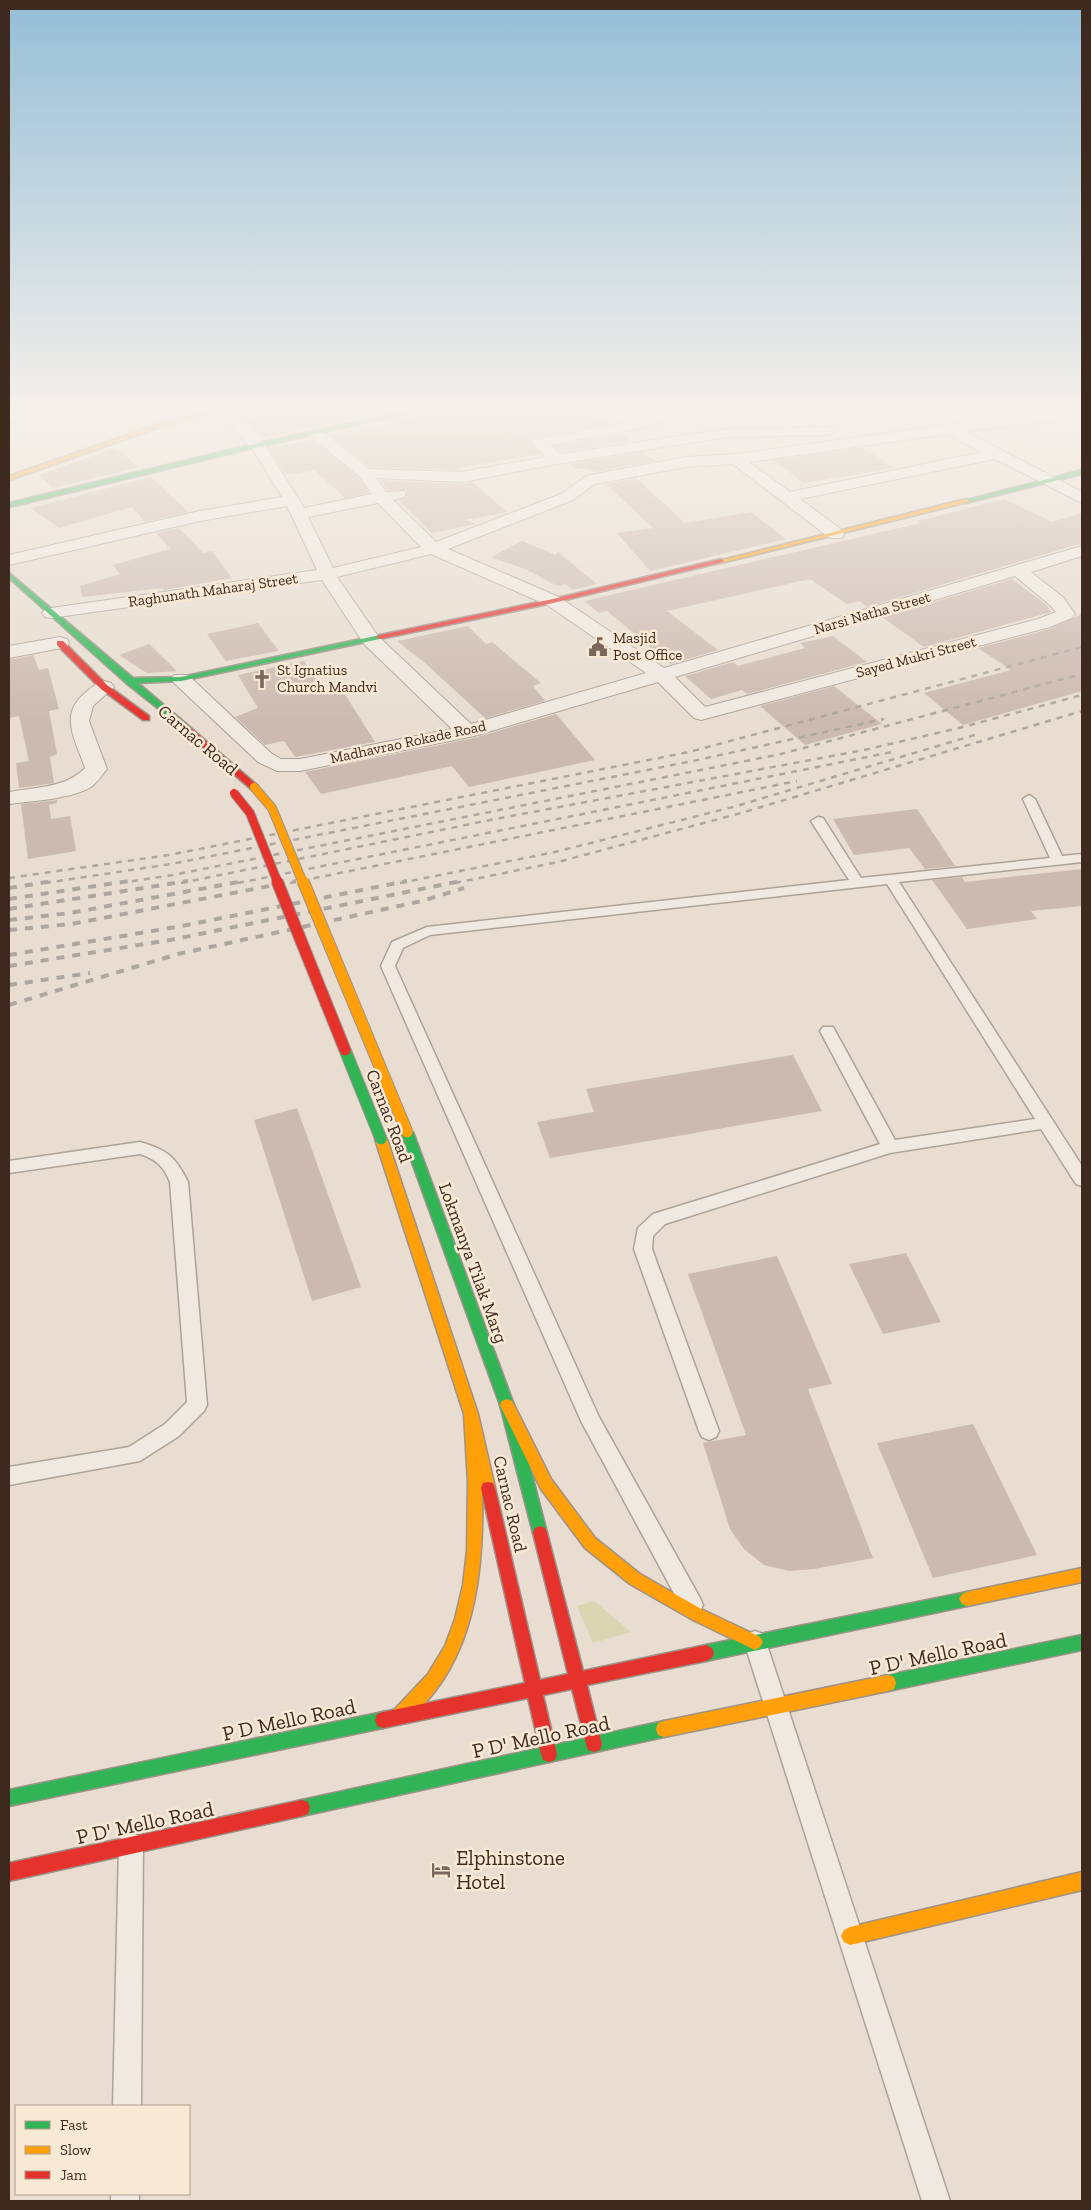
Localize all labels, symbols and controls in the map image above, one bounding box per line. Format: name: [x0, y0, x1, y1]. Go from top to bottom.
street label: Raghunath Maharaj Street: [127, 569, 299, 611]
street label: Narsi Natha Street: [812, 588, 933, 638]
place label: Masjid Post Office: [613, 629, 682, 664]
street label: Sayed Mukri Street: [854, 632, 978, 682]
public building icon: Masjid Post Office: [587, 636, 609, 658]
place label: St Ignatius Church Mandvi: [277, 661, 377, 696]
church icon: St Ignatius Church Mandvi: [251, 668, 273, 690]
street label: Carnac Road: [153, 700, 243, 780]
street label: Madhavrao Rokade Road: [328, 717, 488, 767]
street label: Carnac Road: [361, 1066, 417, 1166]
street label: Lokmanya Tilak Marg: [434, 1180, 512, 1346]
street label: Carnac Road: [488, 1454, 532, 1554]
street label: P D' Mello Road: [867, 1627, 1009, 1680]
street label: P D Mello Road: [220, 1693, 358, 1746]
street label: P D' Mello Road: [470, 1710, 612, 1763]
street label: P D' Mello Road: [74, 1796, 216, 1849]
place label: Elphinstone Hotel: [456, 1845, 565, 1894]
hotel icon: Elphinstone Hotel: [430, 1859, 452, 1881]
legend: [15, 2105, 190, 2195]
text: Fast: [60, 2116, 88, 2134]
text: Slow: [60, 2141, 92, 2159]
text: Jam: [60, 2166, 87, 2184]

